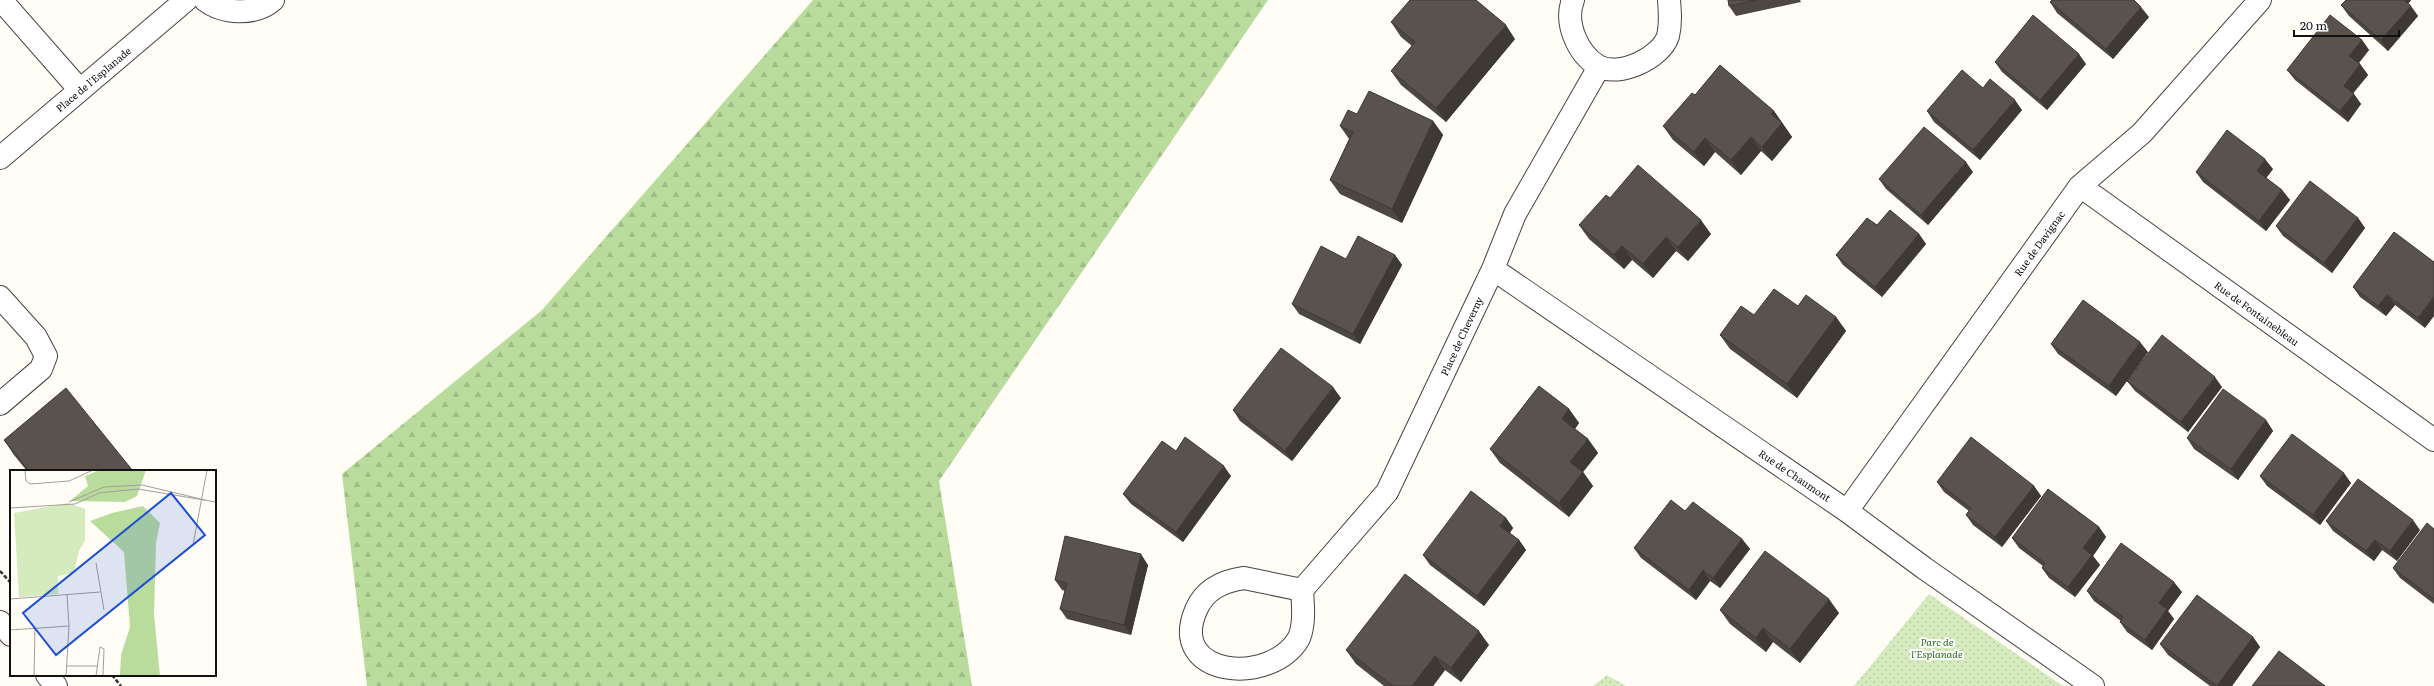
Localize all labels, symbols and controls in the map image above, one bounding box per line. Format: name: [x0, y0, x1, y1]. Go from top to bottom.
scale bar: [2294, 12, 2399, 38]
text: 20 m: [2300, 16, 2327, 34]
street label: Place de l'Esplanade: [52, 43, 134, 115]
street label: Rue de Davignac: [2010, 207, 2068, 279]
street label: Rue de Fontainebleau: [2212, 277, 2303, 349]
street label: Place de Cheverny: [1436, 294, 1486, 378]
street label: Rue de Chaumont: [1756, 445, 1834, 505]
inset map: [10, 470, 216, 676]
park label: Parc de l'Esplanade: [1911, 634, 1963, 661]

